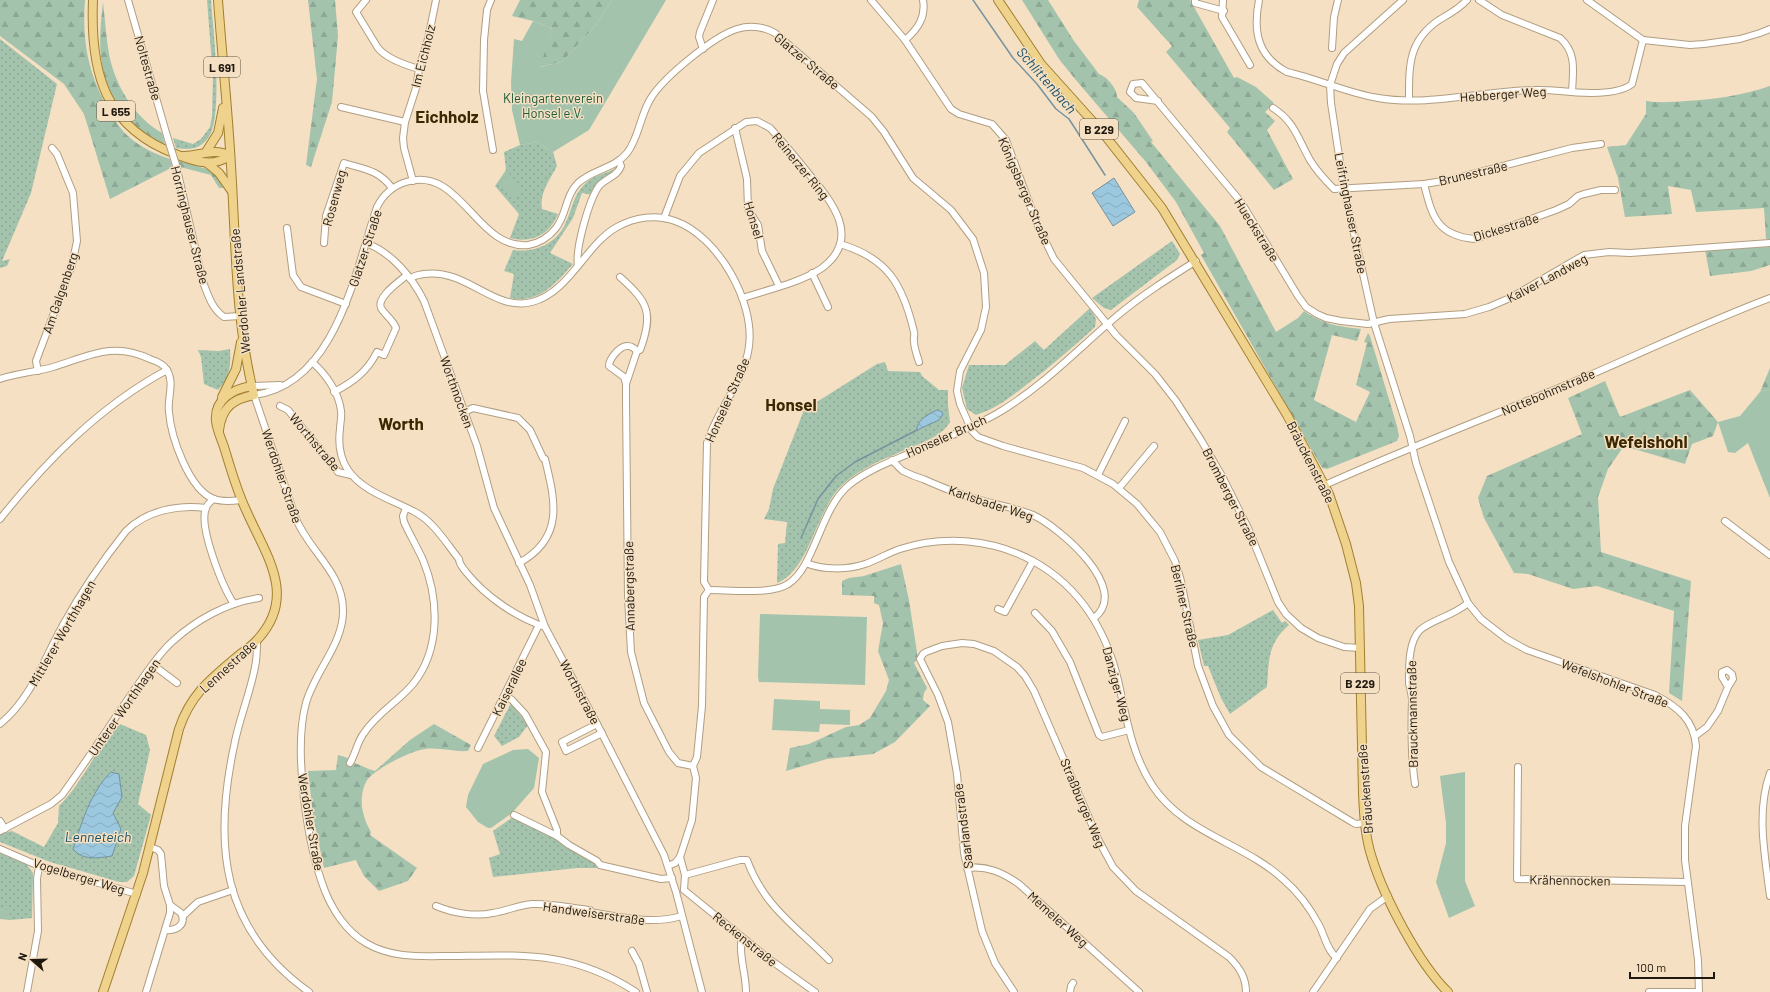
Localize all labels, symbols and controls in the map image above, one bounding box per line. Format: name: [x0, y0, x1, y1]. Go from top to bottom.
street label: Im Eichholz: [407, 23, 439, 89]
street label: Glatzer Straße: [771, 29, 843, 93]
street label: Noltestraße: [131, 34, 165, 102]
water label: Schlittenbach: [1014, 43, 1080, 117]
road number: L 691: [204, 57, 240, 77]
street label: Hebberger Weg: [1459, 83, 1547, 105]
park label: Kleingartenverein Honsel e.V.: [503, 90, 603, 121]
road number: L 655: [97, 101, 135, 121]
district label: Eichholz: [415, 106, 479, 126]
road number: B 229: [1080, 119, 1118, 139]
street label: Reinerzer Ring: [769, 129, 833, 203]
street label: Königsberger Straße: [995, 135, 1055, 247]
street label: Leifringhauser Straße: [1331, 151, 1371, 275]
street label: Brunestraße: [1437, 157, 1509, 189]
street label: Horringhauser Straße: [168, 164, 212, 286]
street label: Rosenweg: [319, 168, 349, 228]
street label: Hueckstraße: [1231, 195, 1283, 265]
street label: Honsel: [741, 199, 767, 241]
street label: Glatzer Straße: [345, 207, 385, 289]
street label: Dickestraße: [1471, 209, 1541, 245]
street label: Werdohler Landstraße: [227, 228, 253, 354]
street label: Am Galgenberg: [39, 250, 81, 336]
street label: Kalver Landweg: [1504, 250, 1590, 306]
street label: Worthnocken: [437, 354, 477, 430]
street label: Honseler Straße: [701, 355, 753, 445]
street label: Nottebohmstraße: [1499, 365, 1597, 419]
district label: Honsel: [765, 394, 817, 414]
street label: Worthstraße: [286, 410, 344, 474]
street label: Honseler Bruch: [903, 411, 989, 461]
district label: Worth: [378, 413, 424, 433]
street label: Bräuckenstraße: [1283, 418, 1339, 506]
street label: Werdohler Straße: [258, 427, 306, 525]
district label: Wefelshohl: [1604, 431, 1688, 451]
street label: Bromberger Straße: [1199, 445, 1263, 549]
street label: Karlsbader Weg: [947, 482, 1036, 524]
street label: Annabergstraße: [620, 541, 638, 631]
street label: Berliner Straße: [1168, 563, 1202, 649]
street label: Mittlerer Worthhagen: [25, 577, 99, 689]
street label: Lennestraße: [196, 636, 260, 696]
street label: Danziger Weg: [1099, 645, 1135, 723]
street label: Unterer Worthhagen: [85, 655, 163, 759]
street label: Kaiserallee: [488, 655, 530, 718]
street label: Wefelshohler Straße: [1559, 655, 1671, 711]
street label: Worthstraße: [556, 657, 604, 727]
street label: Brauckmannstraße: [1403, 660, 1421, 768]
road number: B 229: [1341, 673, 1379, 693]
street label: Bräuckenstraße: [1354, 744, 1376, 834]
street label: Straßburger Weg: [1057, 756, 1109, 850]
street label: Werdohler Straße: [295, 772, 327, 872]
street label: Saarlandstraße: [950, 782, 976, 870]
water label: Lenneteich: [65, 828, 131, 845]
street label: Vogelberger Weg: [31, 854, 127, 898]
street label: Krähennocken: [1529, 871, 1611, 889]
street label: Memeler Weg: [1025, 888, 1092, 950]
street label: Handweiserstraße: [542, 898, 646, 928]
street label: Reckenstraße: [710, 908, 781, 970]
north arrow: [12, 940, 52, 980]
text: N: [15, 951, 29, 962]
scale bar: [1630, 954, 1714, 980]
text: 100 m: [1636, 960, 1666, 974]

